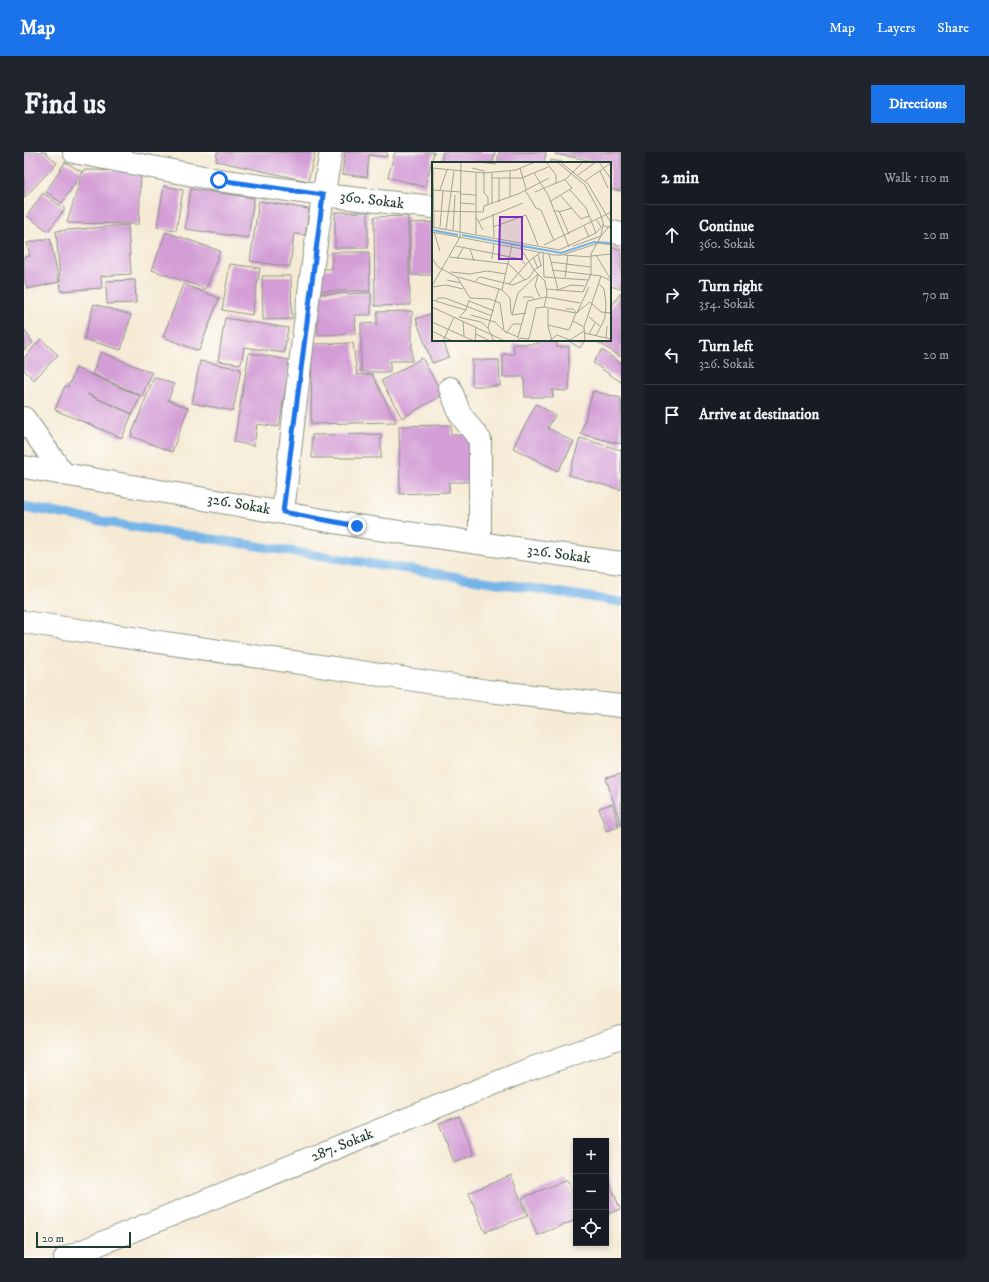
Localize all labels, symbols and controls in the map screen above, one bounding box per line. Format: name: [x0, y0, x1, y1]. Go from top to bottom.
text: Map: [20, 17, 55, 40]
text: Map: [829, 19, 855, 37]
text: Layers: [877, 19, 915, 37]
text: Share: [937, 19, 969, 37]
button: Directions: [871, 85, 965, 123]
text: Find us: [24, 87, 106, 122]
inset map: [432, 162, 611, 341]
text: 2 min: [661, 167, 699, 189]
text: Walk · 110 m: [884, 170, 949, 186]
route start: [210, 171, 228, 189]
street label: 360. Sokak: [339, 187, 406, 213]
text: Continue: [699, 217, 754, 236]
icon: ahead: [661, 224, 683, 246]
text: 20 m: [923, 227, 949, 243]
text: 360. Sokak: [699, 236, 755, 252]
text: Turn right: [699, 277, 762, 296]
icon: right: [661, 284, 683, 306]
text: 70 m: [923, 287, 949, 303]
text: 354. Sokak: [699, 296, 755, 312]
text: Turn left: [699, 337, 753, 356]
icon: left: [661, 344, 683, 366]
text: 20 m: [923, 347, 949, 363]
text: 326. Sokak: [699, 356, 754, 372]
icon: arrive: [661, 404, 683, 426]
text: Arrive at destination: [699, 405, 819, 424]
street label: 326. Sokak: [206, 489, 273, 519]
route end: [348, 517, 366, 535]
street label: 326. Sokak: [526, 540, 593, 568]
street label: 287. Sokak: [308, 1124, 377, 1166]
map controls: [573, 1138, 609, 1246]
button: +: [573, 1138, 609, 1174]
button: −: [573, 1174, 609, 1210]
button: locate: [573, 1210, 609, 1246]
scale bar: [36, 1230, 131, 1249]
text: 20 m: [42, 1232, 64, 1246]

